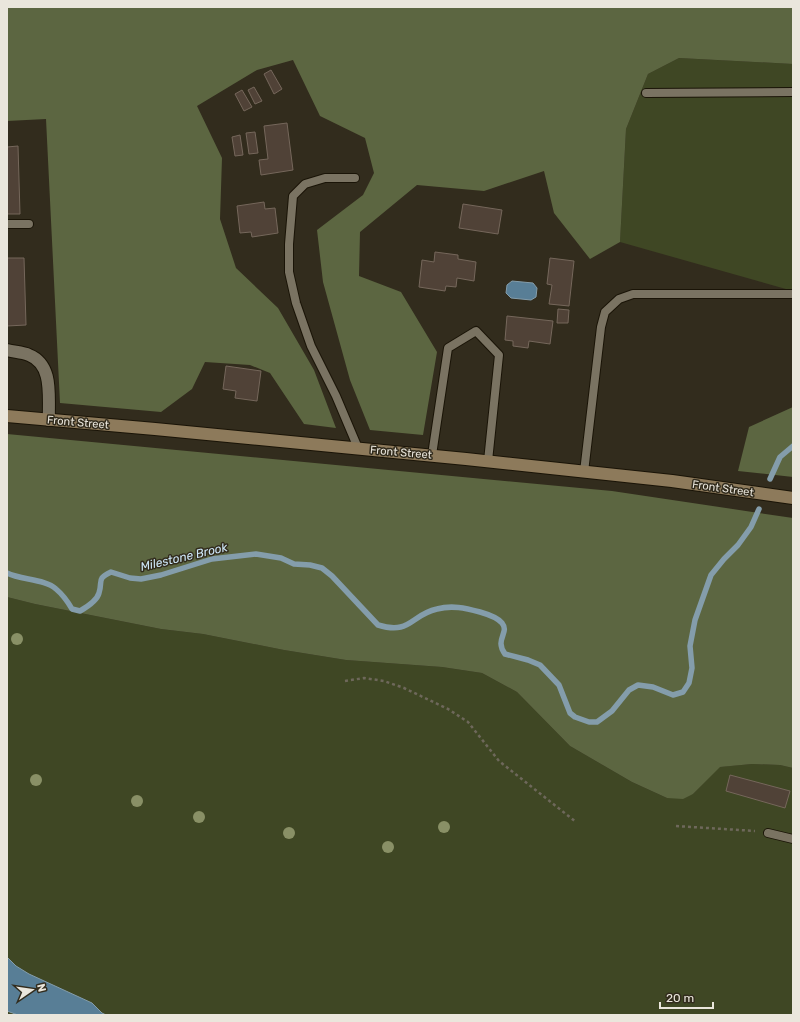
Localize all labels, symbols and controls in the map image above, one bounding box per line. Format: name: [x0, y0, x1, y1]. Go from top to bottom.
street label: Front Street: [46, 413, 110, 432]
street label: Front Street: [369, 443, 433, 462]
street label: Front Street: [691, 478, 755, 499]
water label: Milestone Brook: [139, 540, 230, 574]
north arrow: [12, 970, 52, 1010]
text: N: [34, 983, 48, 993]
scale bar: [660, 984, 713, 1010]
text: 20 m: [666, 991, 694, 1005]

